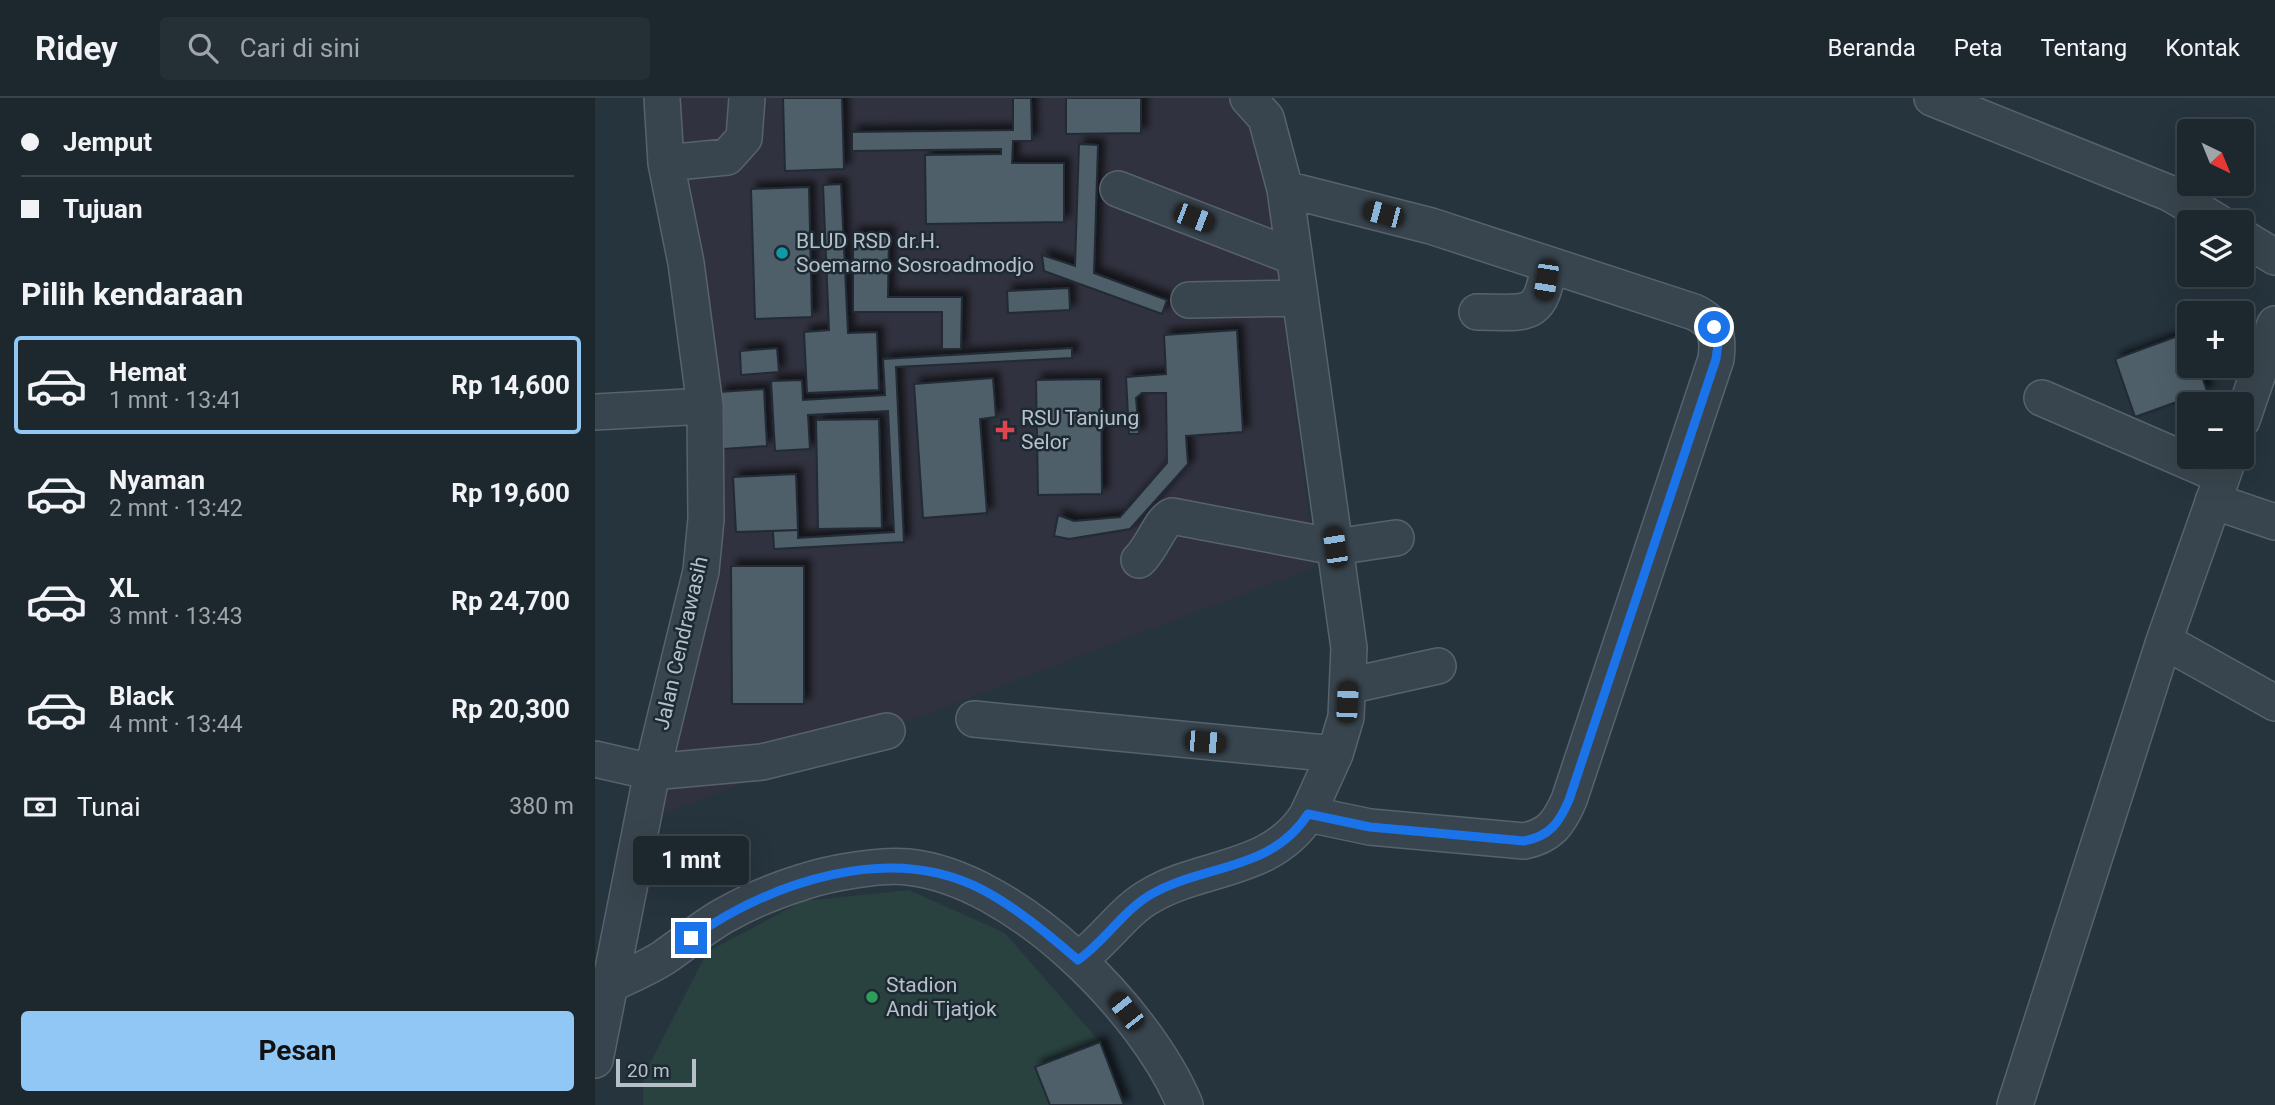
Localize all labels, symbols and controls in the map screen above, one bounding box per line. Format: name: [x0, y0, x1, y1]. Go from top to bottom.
search box: [160, 17, 650, 80]
text: Ridey: [35, 29, 118, 68]
icon: search: [184, 29, 222, 67]
text: Cari di sini: [240, 33, 360, 63]
text: Beranda: [1828, 34, 1916, 62]
text: Peta: [1954, 34, 2002, 62]
text: Tentang: [2040, 34, 2127, 62]
text: Kontak: [2165, 34, 2240, 62]
north arrow: [2177, 119, 2254, 196]
map controls: [2177, 119, 2254, 469]
text: Jemput: [63, 127, 152, 157]
text: Tujuan: [63, 194, 143, 224]
car: [1360, 198, 1407, 230]
car: [1171, 201, 1218, 235]
button: layers: [2177, 210, 2254, 287]
place label: BLUD RSD dr.H. Soemarno Sosroadmodjo: [796, 229, 1034, 277]
marker: BLUD RSD dr.H. Soemarno Sosroadmodjo: [774, 245, 790, 261]
car: [1533, 258, 1560, 302]
text: Pilih kendaraan: [21, 275, 243, 313]
button: +: [2177, 301, 2254, 378]
route start: [1698, 311, 1730, 343]
icon: car: [25, 354, 88, 417]
text: Hemat: [109, 357, 187, 387]
text: Rp 14,600: [451, 370, 570, 400]
text: 1 mnt · 13:41: [109, 387, 243, 414]
button: −: [2177, 392, 2254, 469]
place label: RSU Tanjung Selor: [1021, 406, 1139, 454]
marker: RSU Tanjung Selor: [995, 420, 1015, 440]
icon: car: [25, 462, 88, 525]
text: Nyaman: [109, 465, 205, 495]
text: Rp 19,600: [451, 478, 570, 508]
text: 2 mnt · 13:42: [109, 495, 243, 522]
car: [1322, 525, 1349, 569]
street label: Jalan Cendrawasih: [649, 554, 713, 732]
icon: car: [25, 570, 88, 633]
text: XL: [109, 573, 140, 603]
text: Rp 24,700: [451, 586, 570, 616]
text: 3 mnt · 13:43: [109, 603, 243, 630]
icon: car: [25, 678, 88, 741]
car: [1336, 680, 1359, 724]
text: Black: [109, 681, 174, 711]
text: Rp 20,300: [451, 694, 570, 724]
text: 4 mnt · 13:44: [109, 711, 243, 738]
car: [1184, 730, 1227, 754]
icon: cash: [21, 788, 59, 826]
text: Tunai: [77, 792, 140, 822]
text: 380 m: [509, 793, 574, 820]
callout: 1 mnt: [633, 836, 749, 886]
text: 1 mnt: [661, 847, 721, 874]
route end: [675, 922, 707, 954]
place label: Stadion Andi Tjatjok: [886, 973, 997, 1021]
car: [1105, 988, 1148, 1034]
marker: Stadion Andi Tjatjok: [864, 989, 880, 1005]
button: Pesan: [21, 1011, 574, 1091]
scale bar: [616, 1056, 697, 1088]
text: 20 m: [627, 1059, 670, 1082]

